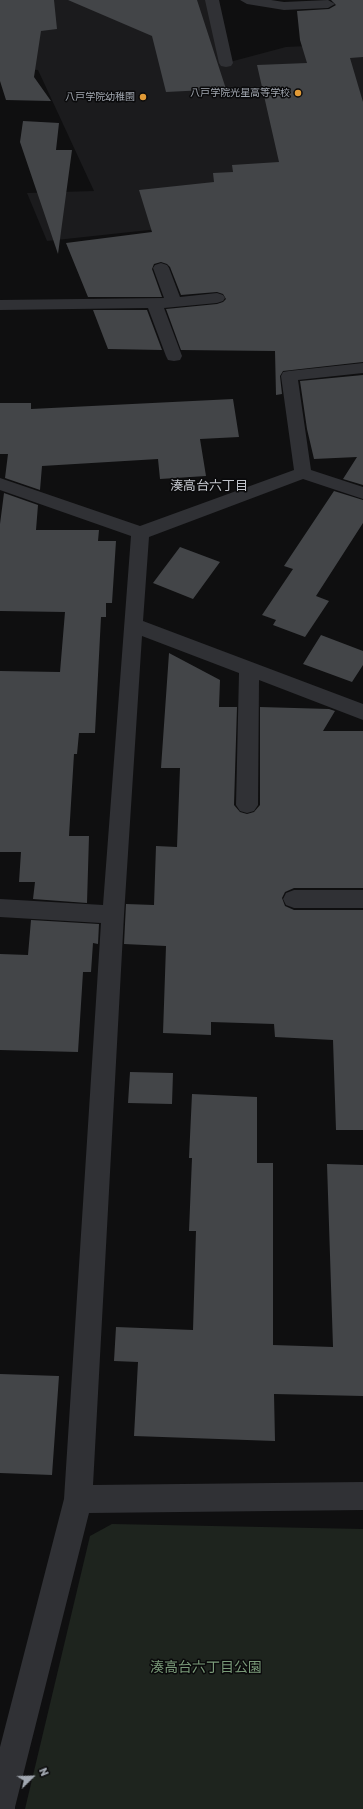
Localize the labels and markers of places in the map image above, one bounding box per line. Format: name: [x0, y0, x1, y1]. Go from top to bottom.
place label: 八戸学院光星高等学校: [190, 87, 290, 99]
marker: 八戸学院光星高等学校: [293, 88, 303, 98]
place label: 八戸学院幼稚園: [65, 91, 135, 103]
marker: 八戸学院幼稚園: [138, 92, 148, 102]

